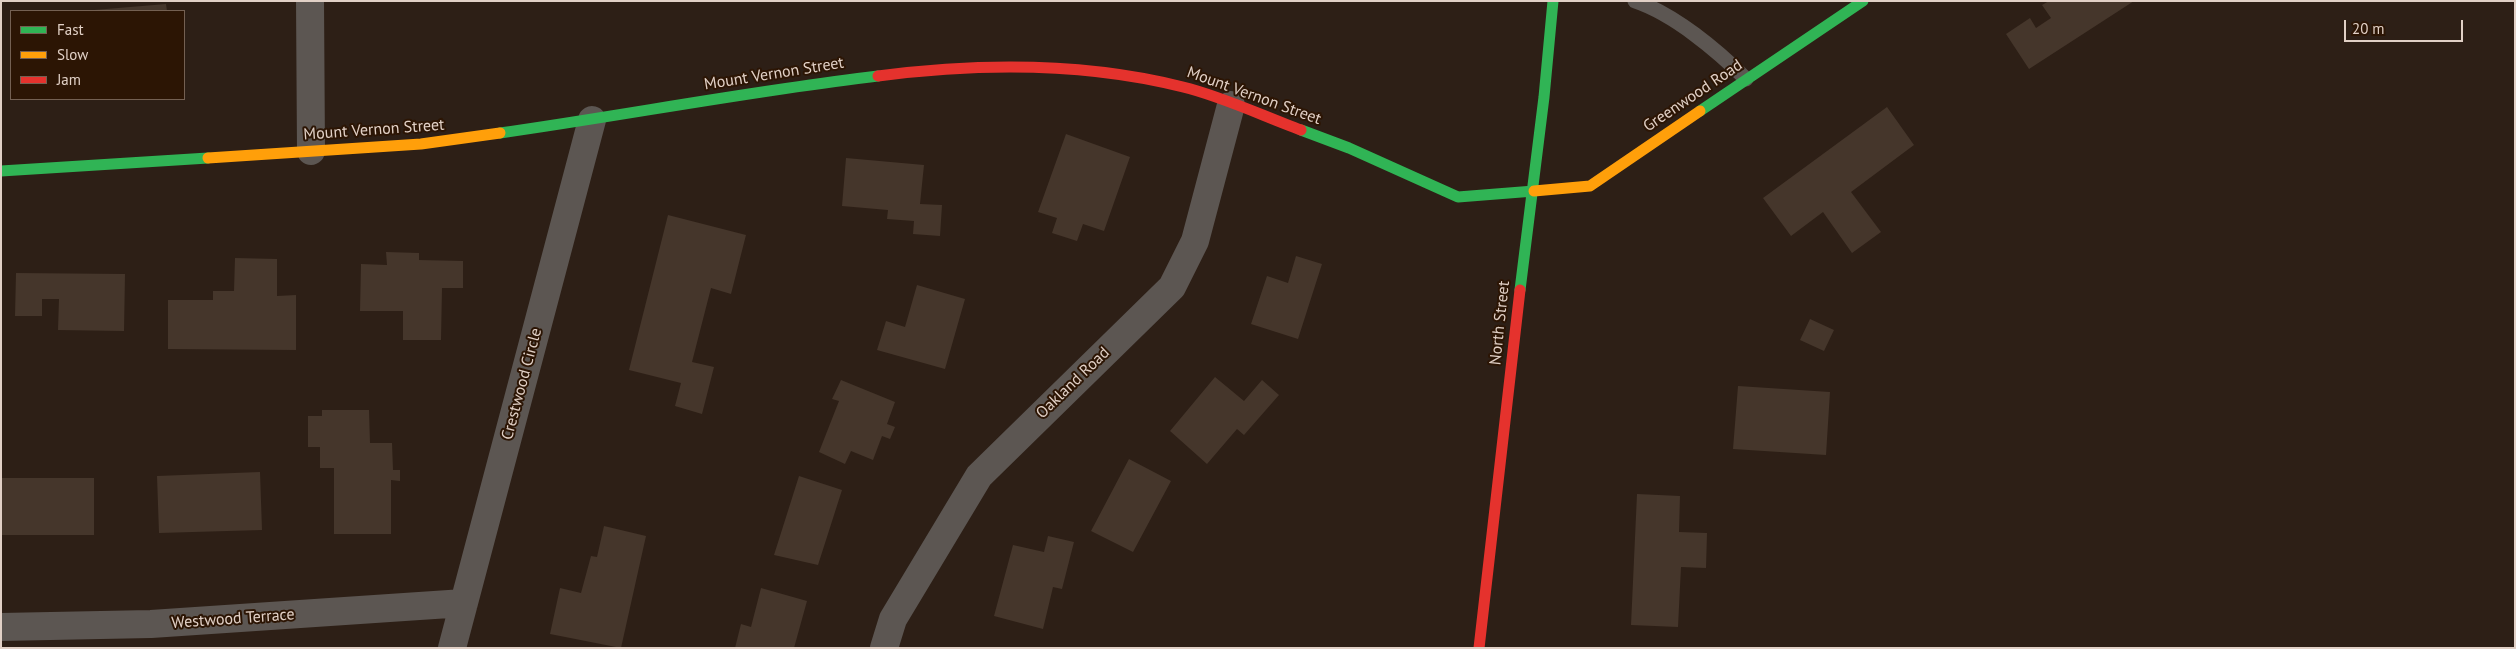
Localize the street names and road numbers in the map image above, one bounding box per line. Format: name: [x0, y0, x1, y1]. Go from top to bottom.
street label: Mount Vernon Street: [703, 53, 845, 95]
street label: Greenwood Road: [1640, 56, 1746, 136]
street label: Mount Vernon Street: [1184, 63, 1324, 129]
street label: Mount Vernon Street: [303, 115, 445, 145]
street label: North Street: [1486, 280, 1514, 366]
street label: Crestwood Circle: [498, 326, 546, 442]
street label: Oakland Road: [1032, 343, 1114, 423]
street label: Westwood Terrace: [171, 605, 295, 633]

